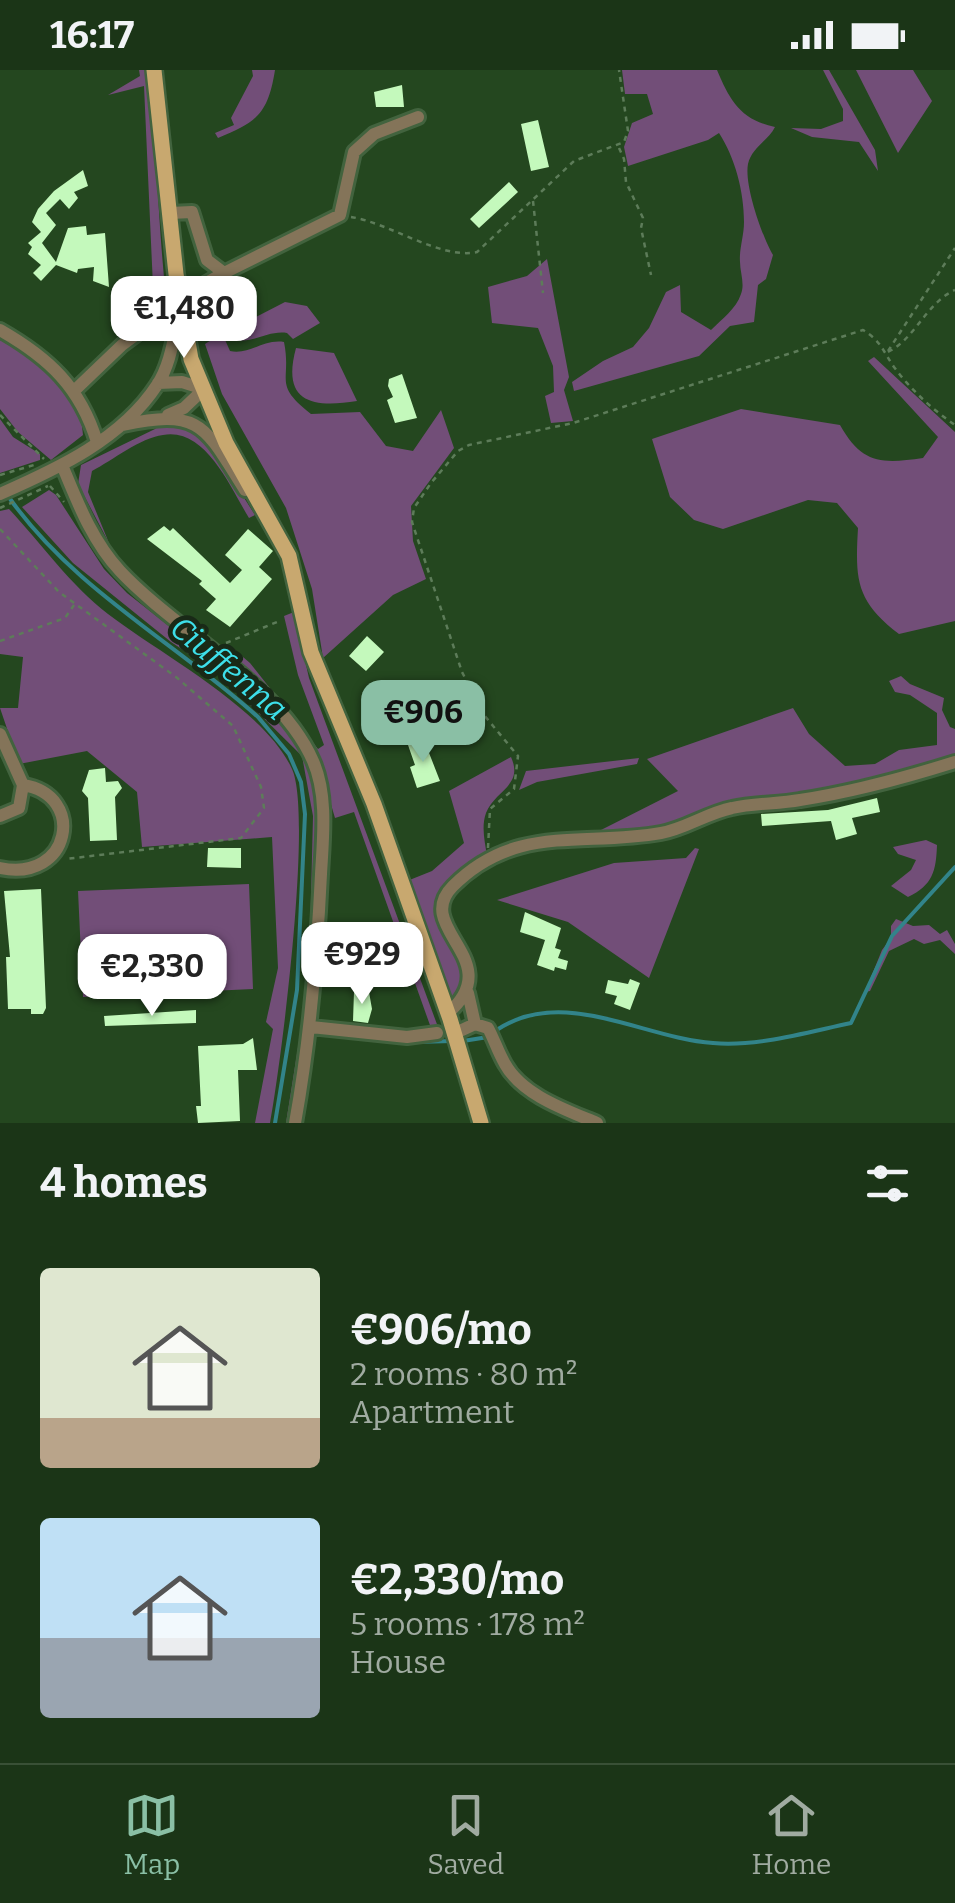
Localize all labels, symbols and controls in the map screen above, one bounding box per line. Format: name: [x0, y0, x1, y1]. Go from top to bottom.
text: 16:17: [50, 12, 134, 58]
pin: €1,480: [103, 276, 265, 361]
text: €1,480: [133, 289, 235, 327]
water label: Ciuffenna: [163, 608, 295, 728]
pin: €906: [364, 680, 482, 765]
text: €906: [383, 693, 463, 731]
pin: €929: [303, 922, 421, 1007]
pin: €2,330: [71, 934, 233, 1019]
text: €929: [323, 935, 401, 973]
text: €2,330: [100, 947, 204, 985]
icon: filters: [860, 1156, 915, 1211]
text: 4 homes: [40, 1158, 208, 1208]
text: €906/mo: [350, 1305, 532, 1355]
icon: home: [120, 1308, 240, 1428]
text: 2 rooms · 80 m²: [350, 1355, 577, 1393]
text: Apartment: [350, 1393, 514, 1431]
text: €2,330/mo: [350, 1555, 564, 1605]
icon: home: [120, 1558, 240, 1678]
text: 5 rooms · 178 m²: [350, 1605, 585, 1643]
text: House: [350, 1643, 446, 1681]
tab: Map: [124, 1788, 180, 1881]
tab: Saved: [427, 1788, 504, 1881]
tab: Home: [751, 1788, 831, 1881]

